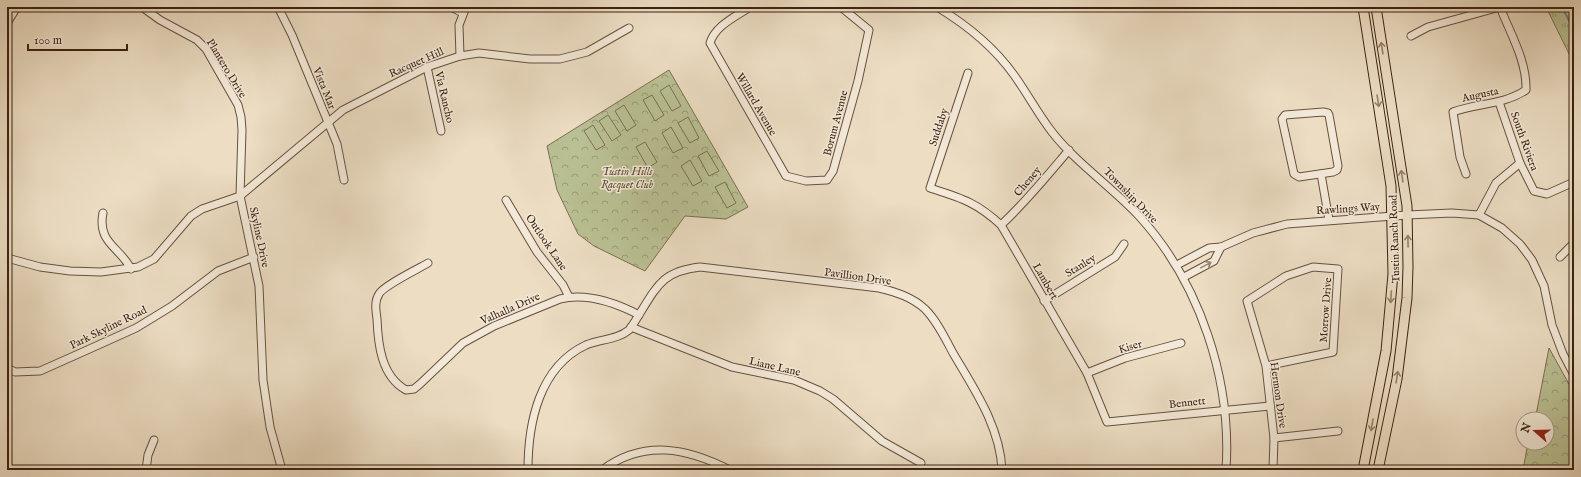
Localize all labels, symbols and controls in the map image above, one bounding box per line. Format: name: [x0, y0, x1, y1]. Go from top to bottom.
scale bar: [28, 26, 127, 52]
text: 100 m: [34, 33, 62, 48]
street label: Plantero Drive: [203, 36, 249, 101]
one-way arrow: [1378, 42, 1386, 55]
street label: Racquet Hill: [387, 45, 446, 81]
street label: Vista Mar: [309, 64, 339, 111]
street label: Via Rancho: [431, 69, 457, 125]
street label: Willard Avenue: [733, 71, 780, 138]
street label: Augusta: [1460, 84, 1500, 106]
street label: Borum Avenue: [820, 89, 851, 158]
one-way arrow: [1374, 94, 1382, 107]
street label: Suddaby: [926, 106, 952, 148]
street label: South Riviera: [1507, 110, 1541, 173]
street label: Cheney: [1011, 163, 1045, 200]
park label: Tustin Hills Racquet Club: [601, 165, 654, 192]
street label: Township Drive: [1100, 165, 1161, 227]
one-way arrow: [1398, 170, 1406, 183]
street label: Tustin Ranch Road: [1386, 194, 1404, 283]
street label: Rawlings Way: [1316, 200, 1381, 218]
street label: Skyline Drive: [246, 206, 272, 269]
street label: Outlook Lane: [522, 212, 570, 273]
one-way arrow: [1404, 235, 1411, 248]
street label: Stanley: [1063, 251, 1099, 281]
street label: Lambert: [1029, 261, 1061, 302]
one-way arrow: [1199, 261, 1211, 269]
street label: Pavillion Drive: [823, 265, 892, 289]
street label: Morrow Drive: [1317, 277, 1335, 343]
street label: Valhalla Drive: [478, 290, 542, 329]
one-way arrow: [1387, 290, 1394, 303]
street label: Park Skyline Road: [67, 303, 149, 353]
street label: Kiser: [1117, 337, 1144, 357]
street label: Liane Lane: [748, 354, 802, 380]
street label: Hermon Drive: [1266, 361, 1290, 429]
one-way arrow: [1393, 371, 1401, 384]
street label: Bennett: [1168, 394, 1206, 412]
north arrow: [1515, 411, 1555, 451]
one-way arrow: [1368, 418, 1376, 431]
text: N: [1518, 421, 1535, 436]

